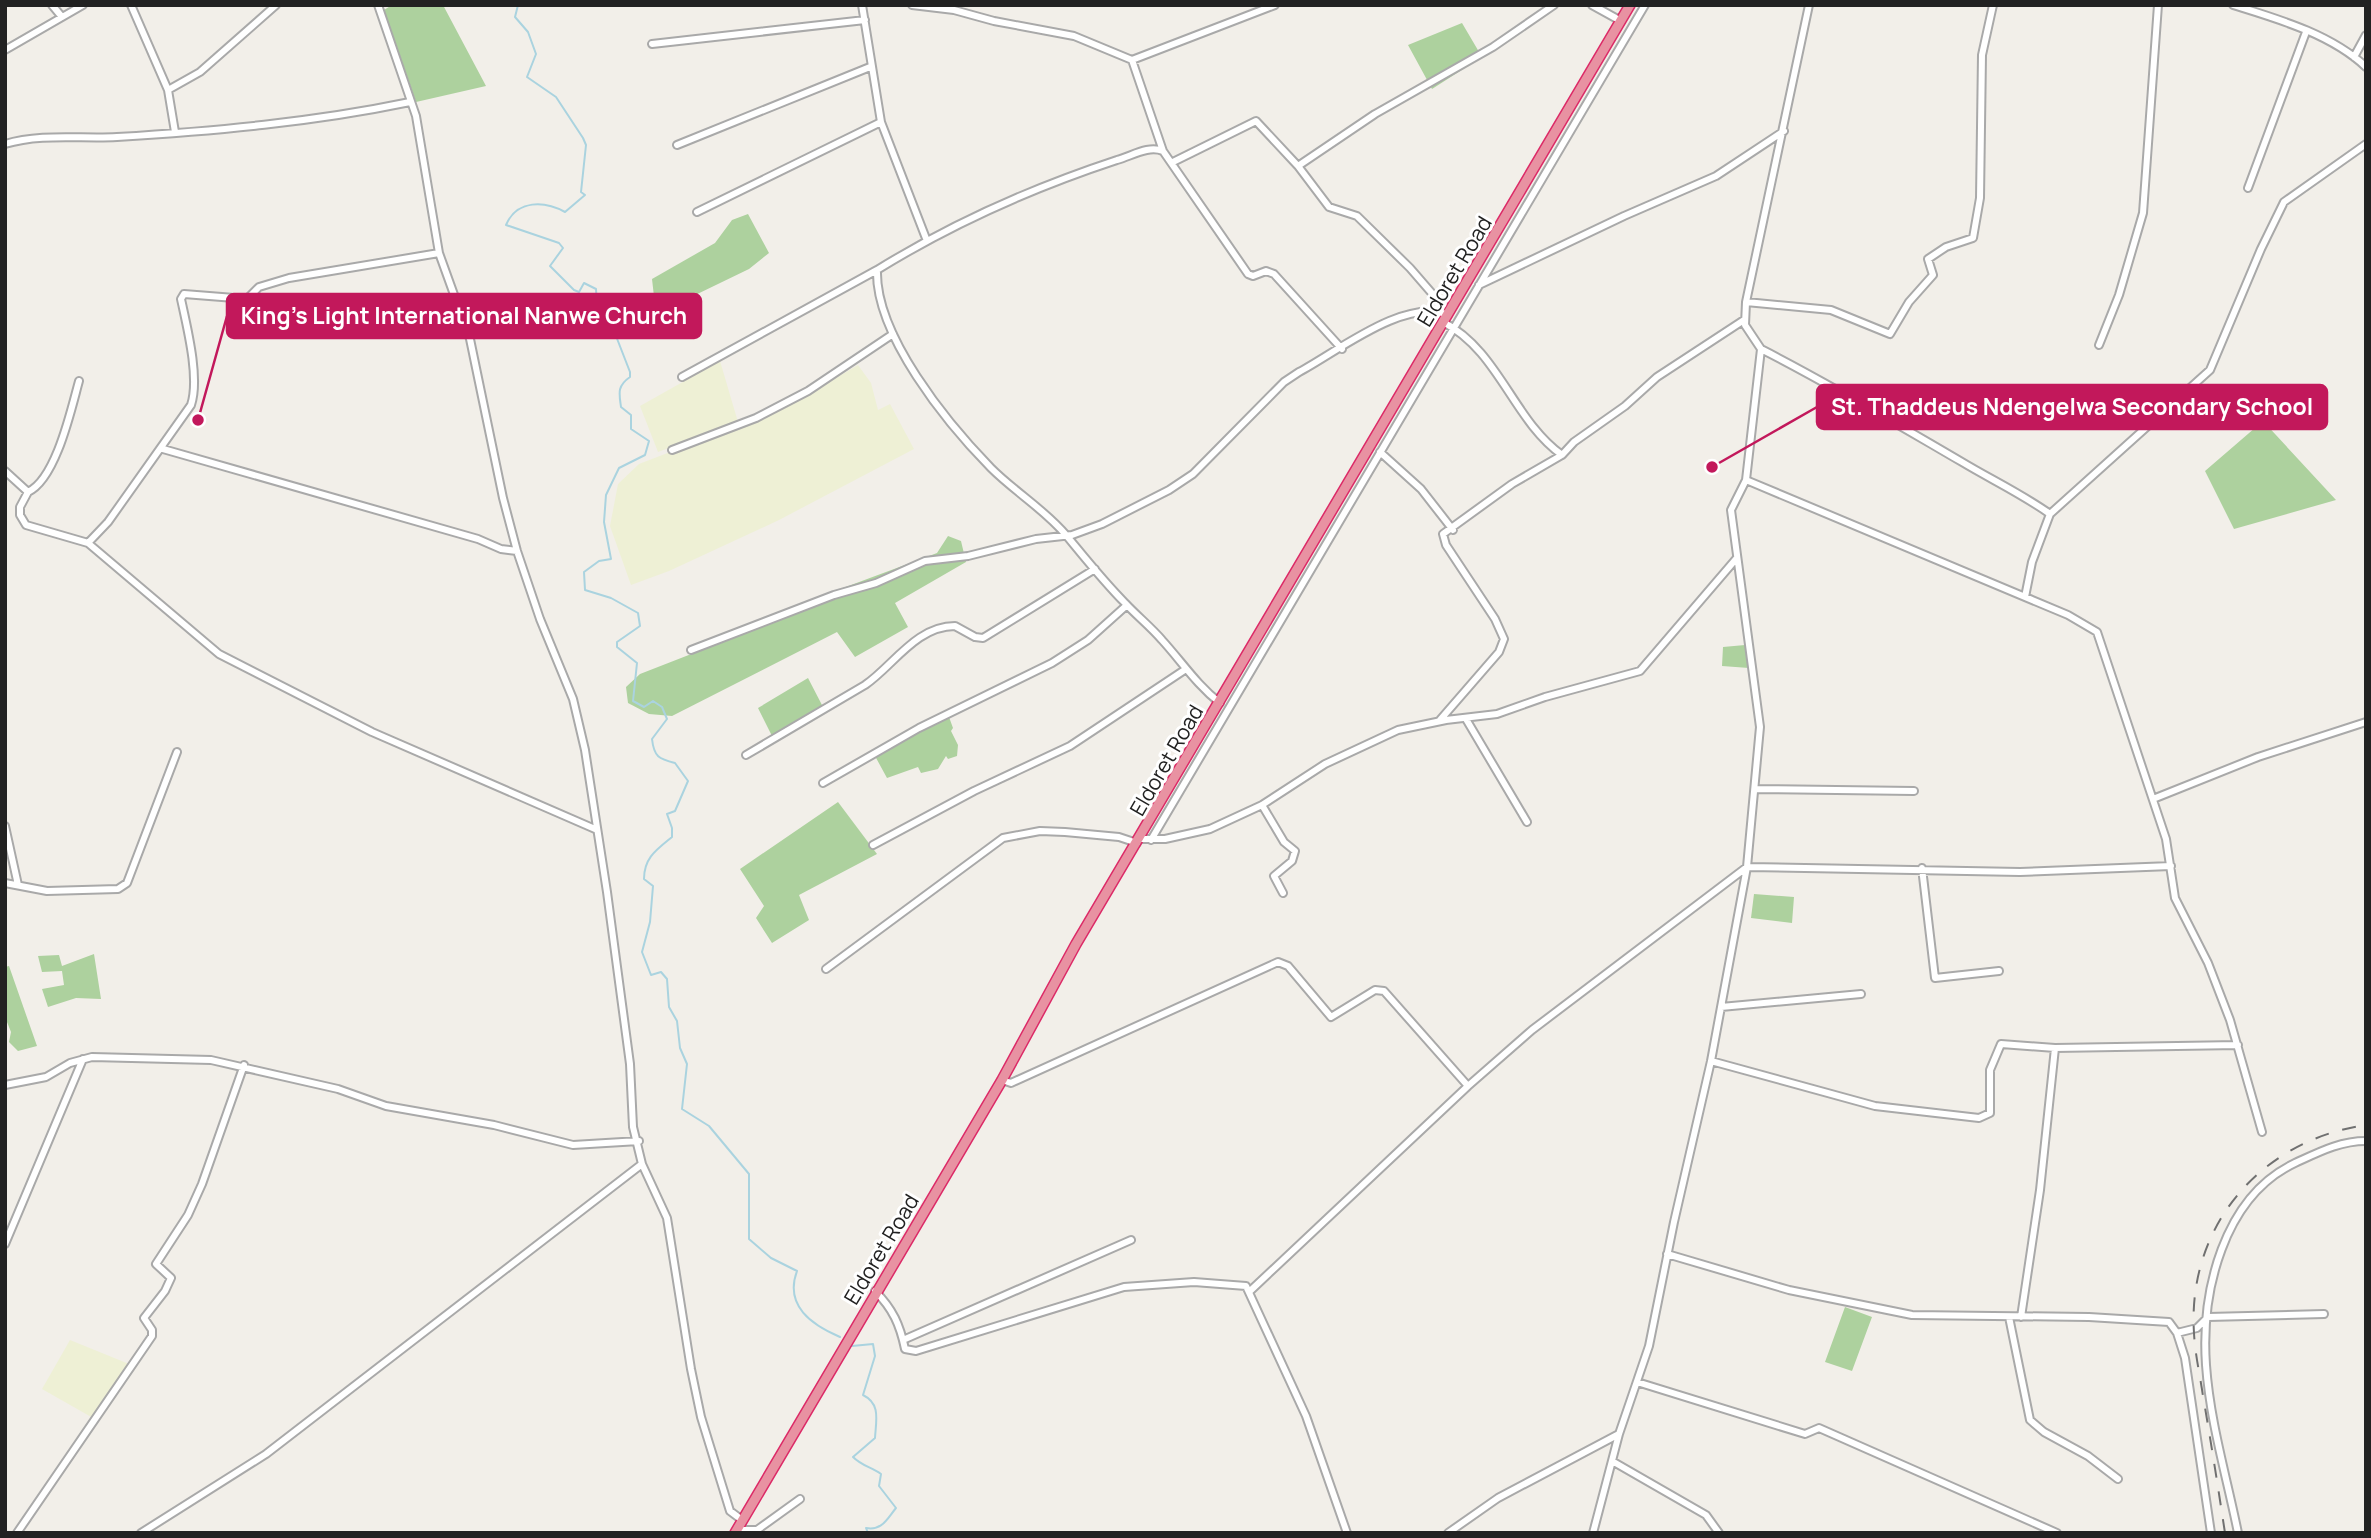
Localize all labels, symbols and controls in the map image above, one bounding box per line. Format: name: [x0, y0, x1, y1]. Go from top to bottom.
street label: Eldoret Road: [1410, 211, 1498, 331]
callout: King's Light International Nanwe Church: [227, 294, 701, 338]
text: King's Light International Nanwe Church: [241, 299, 687, 331]
callout: St. Thaddeus Ndengelwa Secondary School: [1817, 385, 2327, 429]
text: St. Thaddeus Ndengelwa Secondary School: [1831, 390, 2313, 422]
street label: Eldoret Road: [1123, 699, 1209, 821]
street label: Eldoret Road: [837, 1189, 925, 1309]

